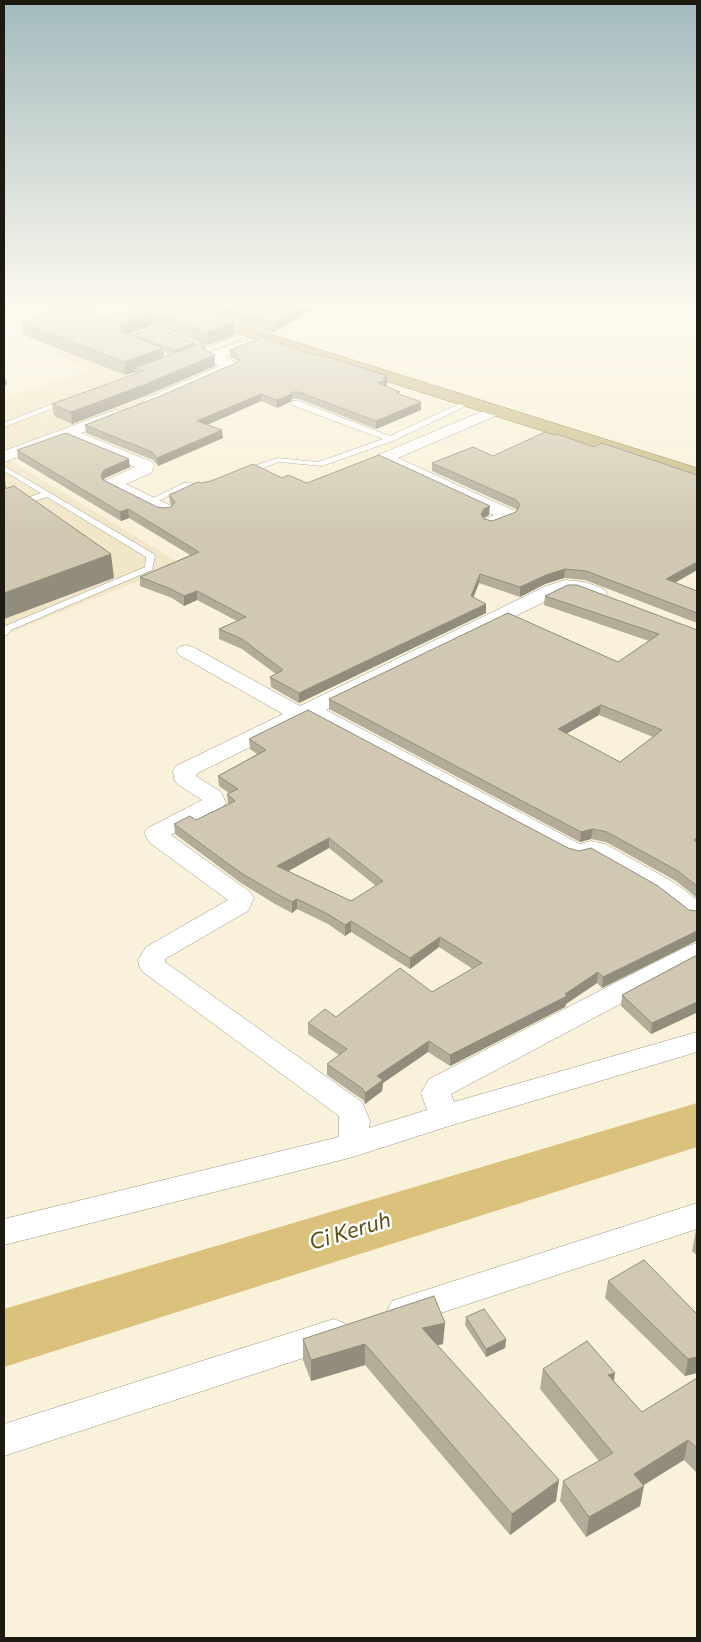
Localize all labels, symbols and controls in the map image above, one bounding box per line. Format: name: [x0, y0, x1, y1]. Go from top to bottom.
water label: Ci Keruh: [306, 1206, 394, 1256]

